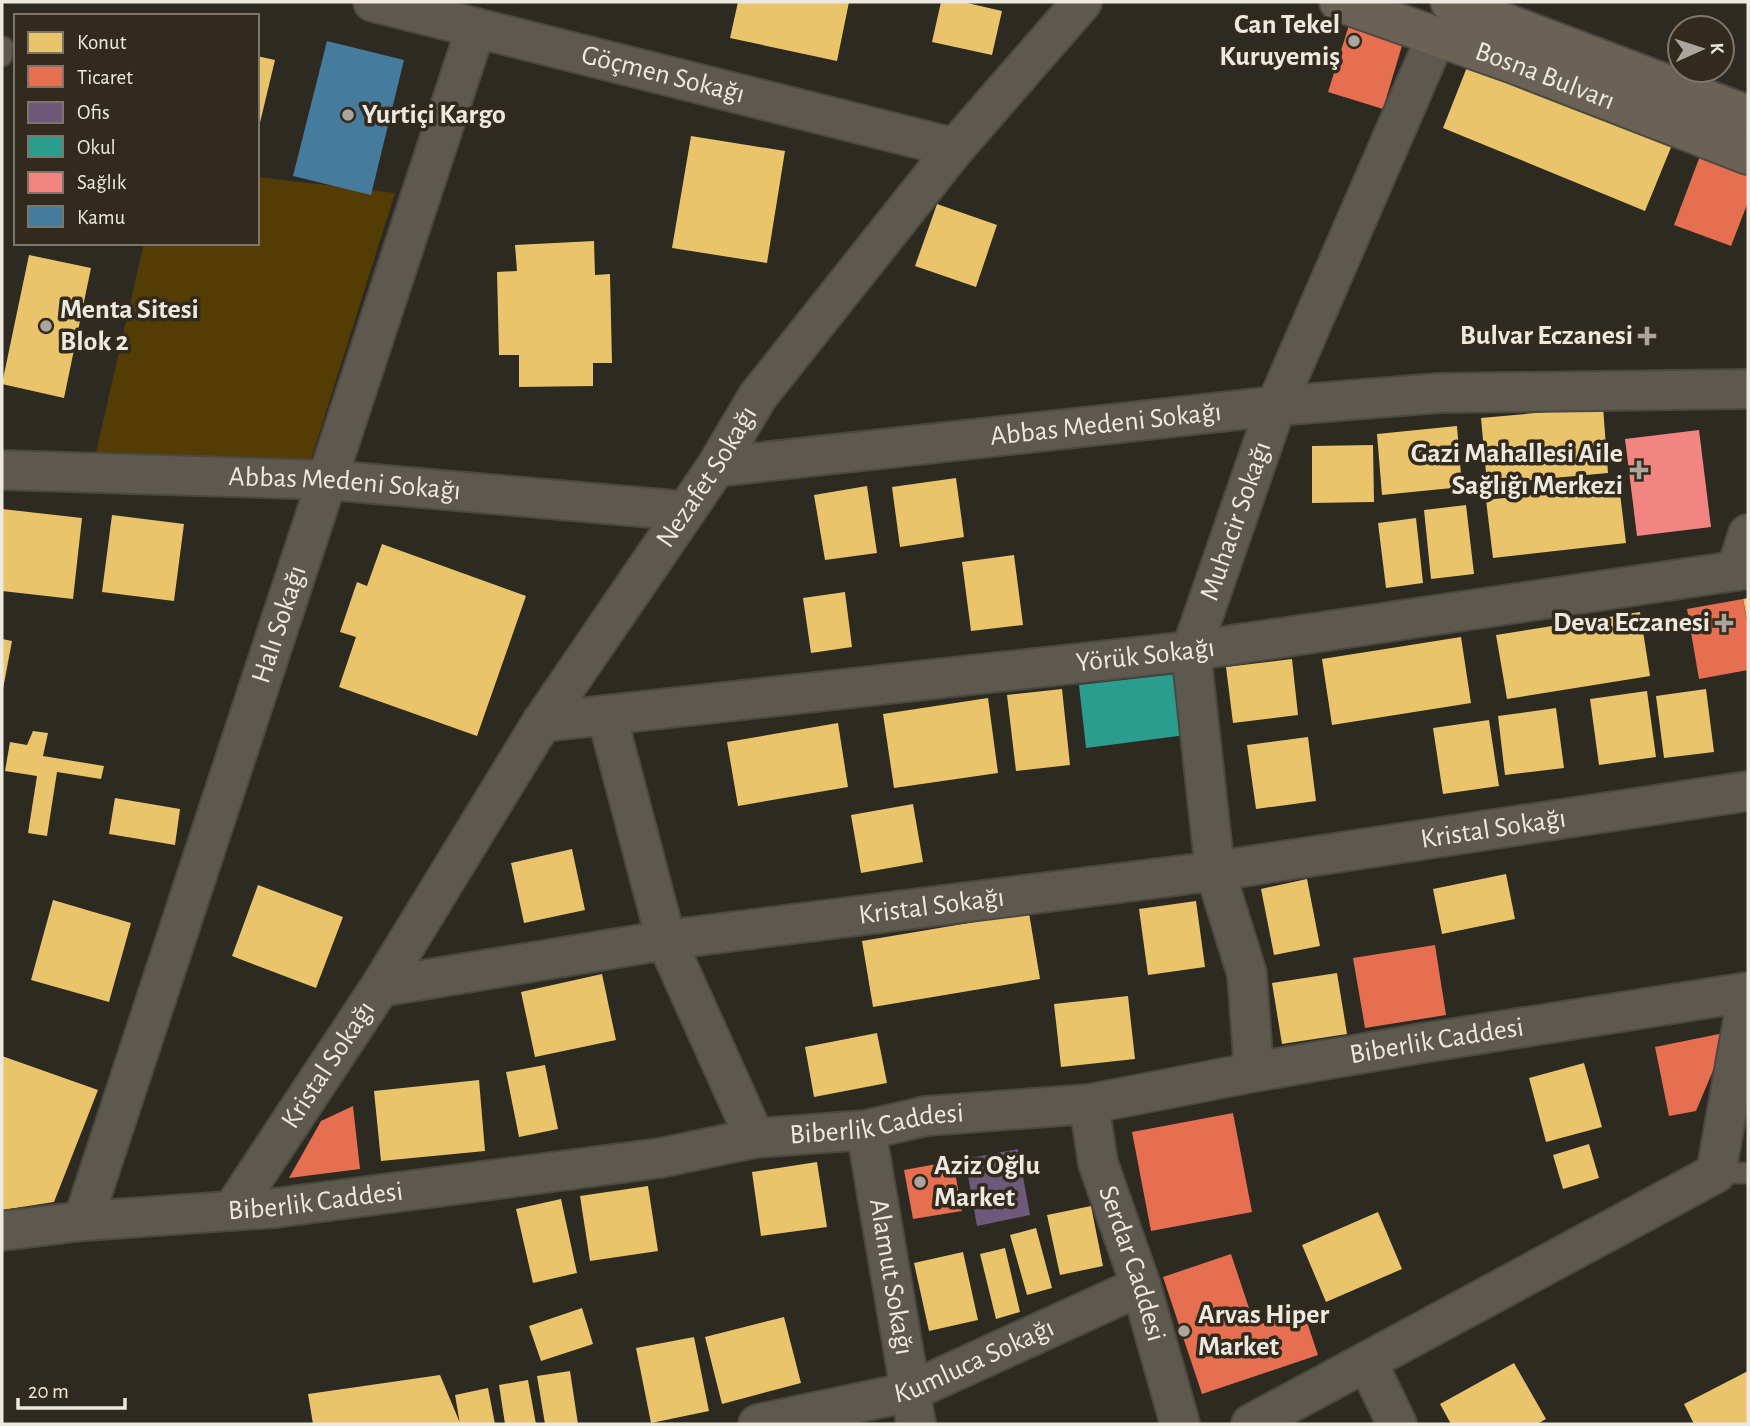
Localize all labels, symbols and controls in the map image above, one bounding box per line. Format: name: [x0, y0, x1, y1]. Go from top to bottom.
place label: Can Tekel Kuruyemiş: [1219, 11, 1340, 71]
legend: [14, 14, 259, 245]
north arrow: [1666, 14, 1736, 84]
text: Konut: [77, 32, 127, 53]
marker: Can Tekel Kuruyemiş: [1346, 33, 1362, 49]
street label: Bosna Bulvarı: [1471, 37, 1619, 116]
street label: Göçmen Sokağı: [579, 41, 747, 109]
text: K: [1707, 42, 1726, 55]
text: Ticaret: [77, 67, 133, 88]
place label: Yurtiçi Kargo: [362, 101, 506, 129]
text: Ofis: [77, 102, 110, 123]
marker: Yurtiçi Kargo: [340, 107, 356, 123]
text: Okul: [77, 137, 116, 158]
text: Sağlık: [77, 172, 127, 193]
text: Kamu: [77, 207, 126, 228]
place label: Menta Sitesi Blok 2: [60, 296, 199, 356]
marker: Menta Sitesi Blok 2: [38, 318, 54, 334]
place label: Bulvar Eczanesi: [1460, 322, 1633, 350]
marker: Bulvar Eczanesi: [1639, 328, 1655, 344]
street label: Abbas Medeni Sokağı: [989, 398, 1223, 451]
street label: Nezafet Sokağı: [651, 402, 763, 553]
street label: Muhacir Sokağı: [1196, 438, 1277, 604]
place label: Gazi Mahallesi Aile Sağlığı Merkezi: [1411, 440, 1623, 500]
marker: Gazi Mahallesi Aile Sağlığı Merkezi: [1629, 460, 1649, 480]
street label: Abbas Medeni Sokağı: [228, 463, 462, 505]
street label: Halı Sokağı: [247, 562, 312, 687]
place label: Deva Eczanesi: [1553, 609, 1710, 637]
marker: Deva Eczanesi: [1716, 615, 1732, 631]
street label: Yörük Sokağı: [1075, 634, 1217, 677]
street label: Kristal Sokağı: [1419, 805, 1568, 854]
street label: Kristal Sokağı: [857, 884, 1006, 930]
street label: Kristal Sokağı: [276, 996, 381, 1134]
street label: Biberlik Caddesi: [1347, 1013, 1526, 1069]
street label: Biberlik Caddesi: [789, 1099, 965, 1149]
place label: Aziz Oğlu Market: [934, 1152, 1040, 1212]
marker: Aziz Oğlu Market: [912, 1174, 928, 1190]
street label: Biberlik Caddesi: [227, 1178, 405, 1225]
street label: Serdar Caddesi: [1093, 1182, 1170, 1345]
street label: Alamut Sokağı: [864, 1197, 918, 1357]
place label: Arvas Hiper Market: [1198, 1301, 1329, 1361]
street label: Kumluca Sokağı: [892, 1314, 1058, 1409]
marker: Arvas Hiper Market: [1176, 1323, 1192, 1339]
scale bar: [18, 1366, 124, 1410]
text: 20 m: [28, 1381, 69, 1402]

